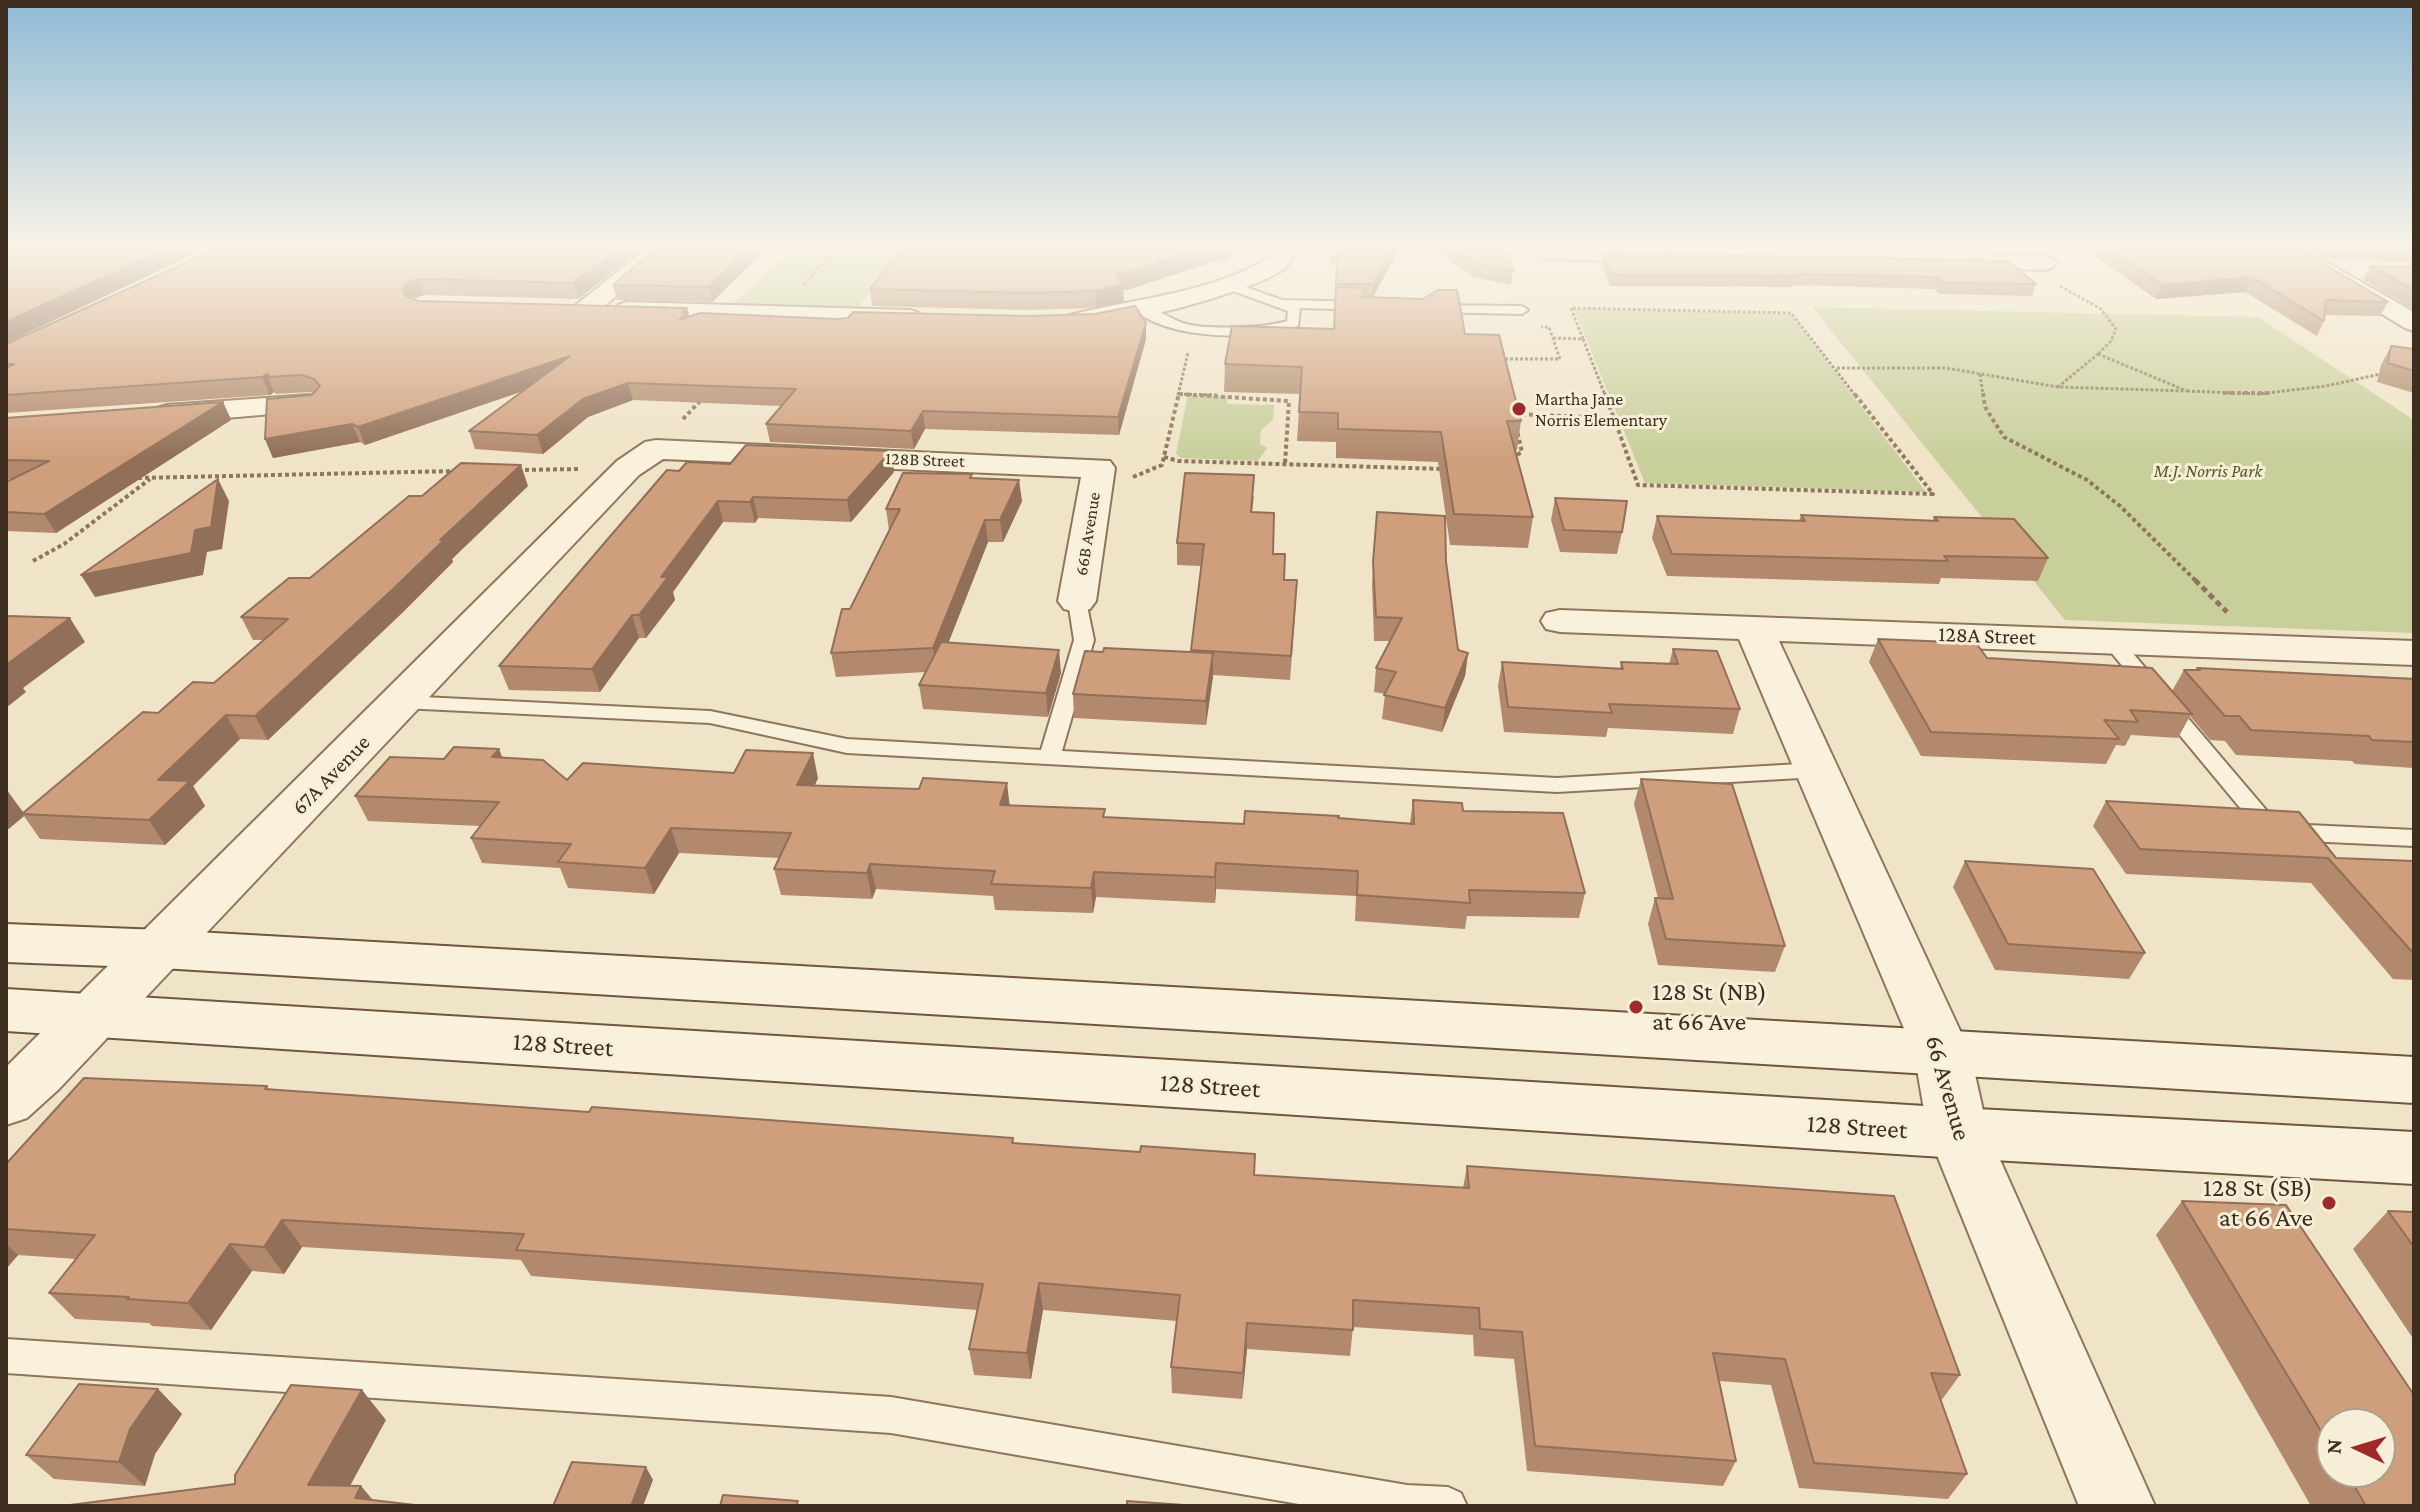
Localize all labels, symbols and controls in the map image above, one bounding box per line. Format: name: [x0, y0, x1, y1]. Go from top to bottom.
place label: Martha Jane Norris Elementary: [1535, 388, 1667, 430]
marker: Martha Jane Norris Elementary: [1510, 400, 1528, 418]
street label: 128B Street: [885, 448, 965, 472]
park label: M.J. Norris Park: [2154, 460, 2262, 482]
street label: 66B Avenue: [1071, 491, 1105, 577]
street label: 128A Street: [1938, 621, 2036, 651]
street label: 67A Avenue: [286, 729, 376, 821]
place label: 128 St (NB) at 66 Ave: [1652, 976, 1767, 1038]
marker: 128 St (NB) at 66 Ave: [1627, 998, 1645, 1016]
street label: 128 Street: [512, 1026, 614, 1064]
street label: 66 Avenue: [1918, 1032, 1978, 1144]
street label: 128 Street: [1159, 1067, 1261, 1105]
street label: 128 Street: [1806, 1108, 1908, 1146]
place label: 128 St (SB) at 66 Ave: [2203, 1172, 2313, 1234]
marker: 128 St (SB) at 66 Ave: [2320, 1194, 2338, 1212]
north arrow: [2316, 1408, 2396, 1488]
text: N: [2321, 1438, 2347, 1455]

